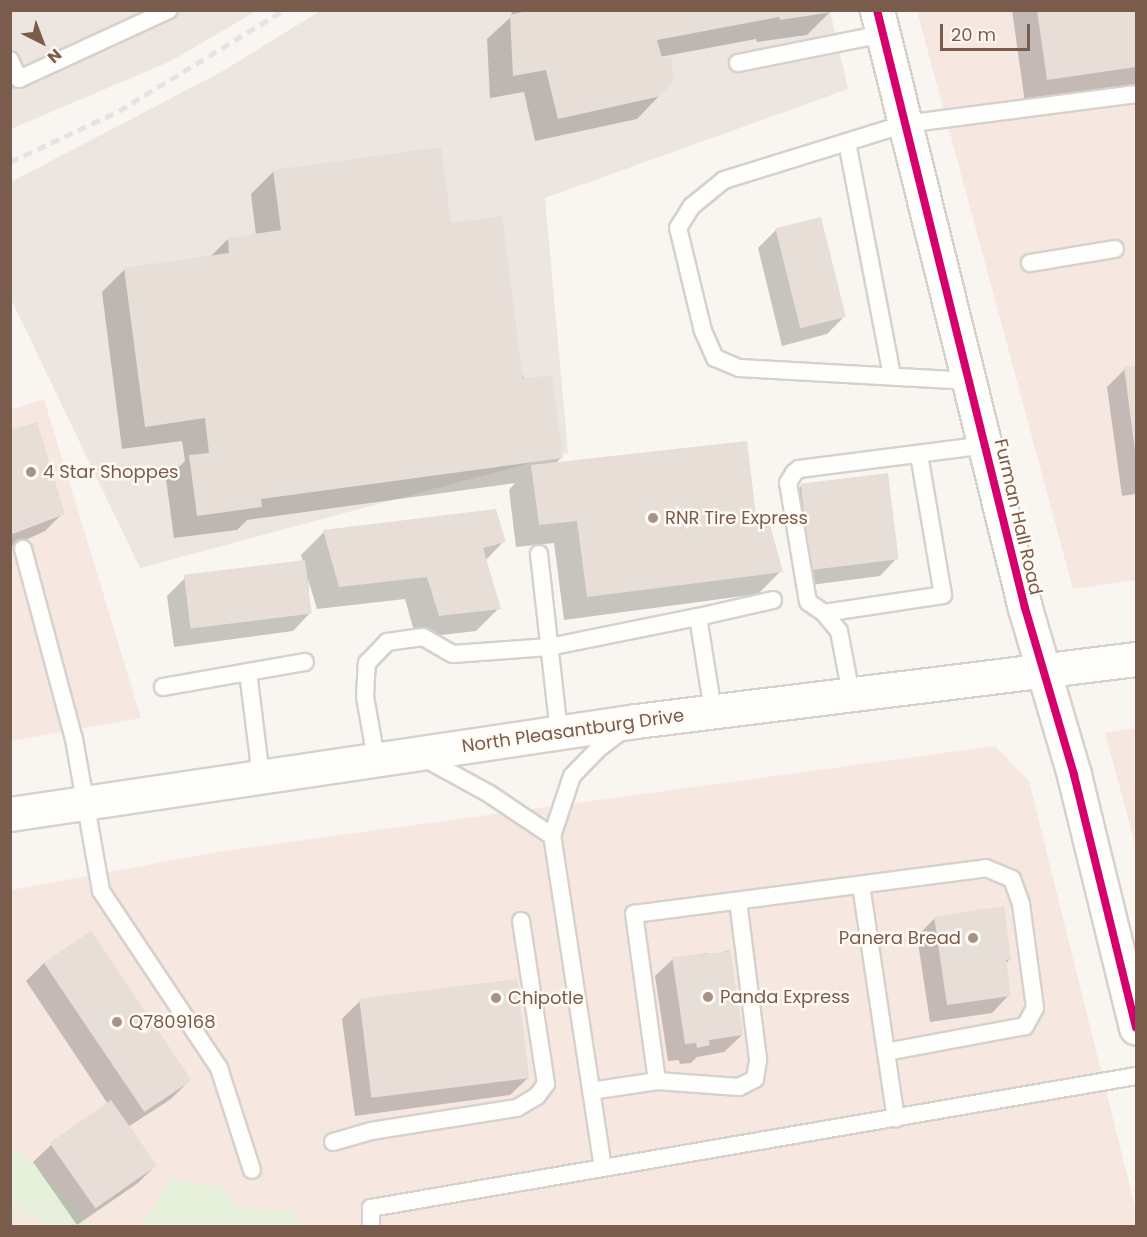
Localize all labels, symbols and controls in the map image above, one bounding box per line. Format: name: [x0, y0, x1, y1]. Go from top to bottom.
north arrow: [12, 12, 72, 72]
scale bar: [943, 12, 1033, 50]
text: 20 m: [951, 22, 996, 47]
text: N: [42, 43, 67, 68]
street label: Furman Hall Road: [990, 437, 1046, 597]
place label: 4 Star Shoppes: [43, 461, 178, 483]
marker: 4 Star Shoppes: [24, 465, 38, 479]
place label: RNR Tire Express: [665, 507, 808, 529]
marker: RNR Tire Express: [646, 511, 660, 525]
street label: North Pleasantburg Drive: [461, 705, 685, 757]
place label: Panera Bread: [839, 927, 961, 949]
marker: Panera Bread: [966, 931, 980, 945]
place label: Panda Express: [720, 986, 850, 1008]
place label: Chipotle: [508, 987, 584, 1009]
marker: Panda Express: [701, 990, 715, 1004]
marker: Chipotle: [489, 991, 503, 1005]
place label: Q7809168: [129, 1011, 216, 1033]
marker: Q7809168: [110, 1015, 124, 1029]

